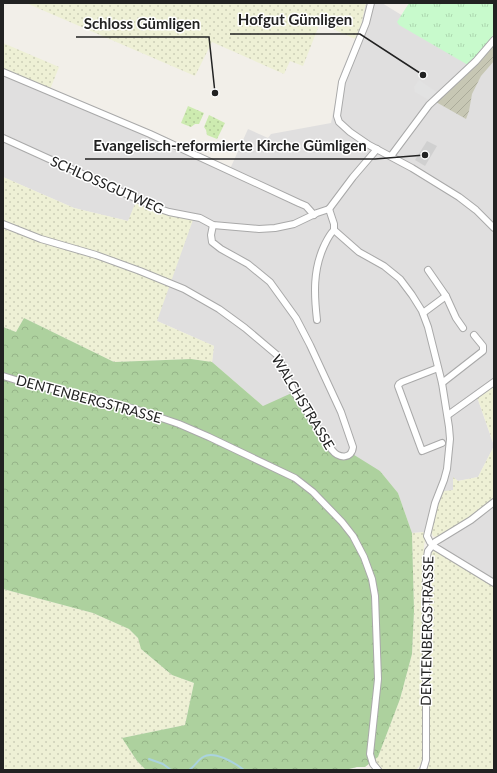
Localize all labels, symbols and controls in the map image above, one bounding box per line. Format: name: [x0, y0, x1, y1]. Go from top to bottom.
callout: Hofgut Gümligen: [230, 7, 360, 34]
callout: Schloss Gümligen: [76, 10, 209, 37]
text: Hofgut Gümligen: [238, 10, 352, 28]
text: Schloss Gümligen: [84, 14, 200, 32]
callout: Evangelisch-reformierte Kirche Gümligen: [85, 132, 375, 159]
text: Evangelisch-reformierte Kirche Gümligen: [93, 136, 367, 154]
street label: SCHLOSSGUTWEG: [48, 152, 166, 217]
street label: WALCHSTRASSE: [268, 351, 338, 452]
street label: DENTENBERGSTRASSE: [15, 371, 164, 426]
street label: DENTENBERGSTRASSE: [417, 556, 436, 706]

